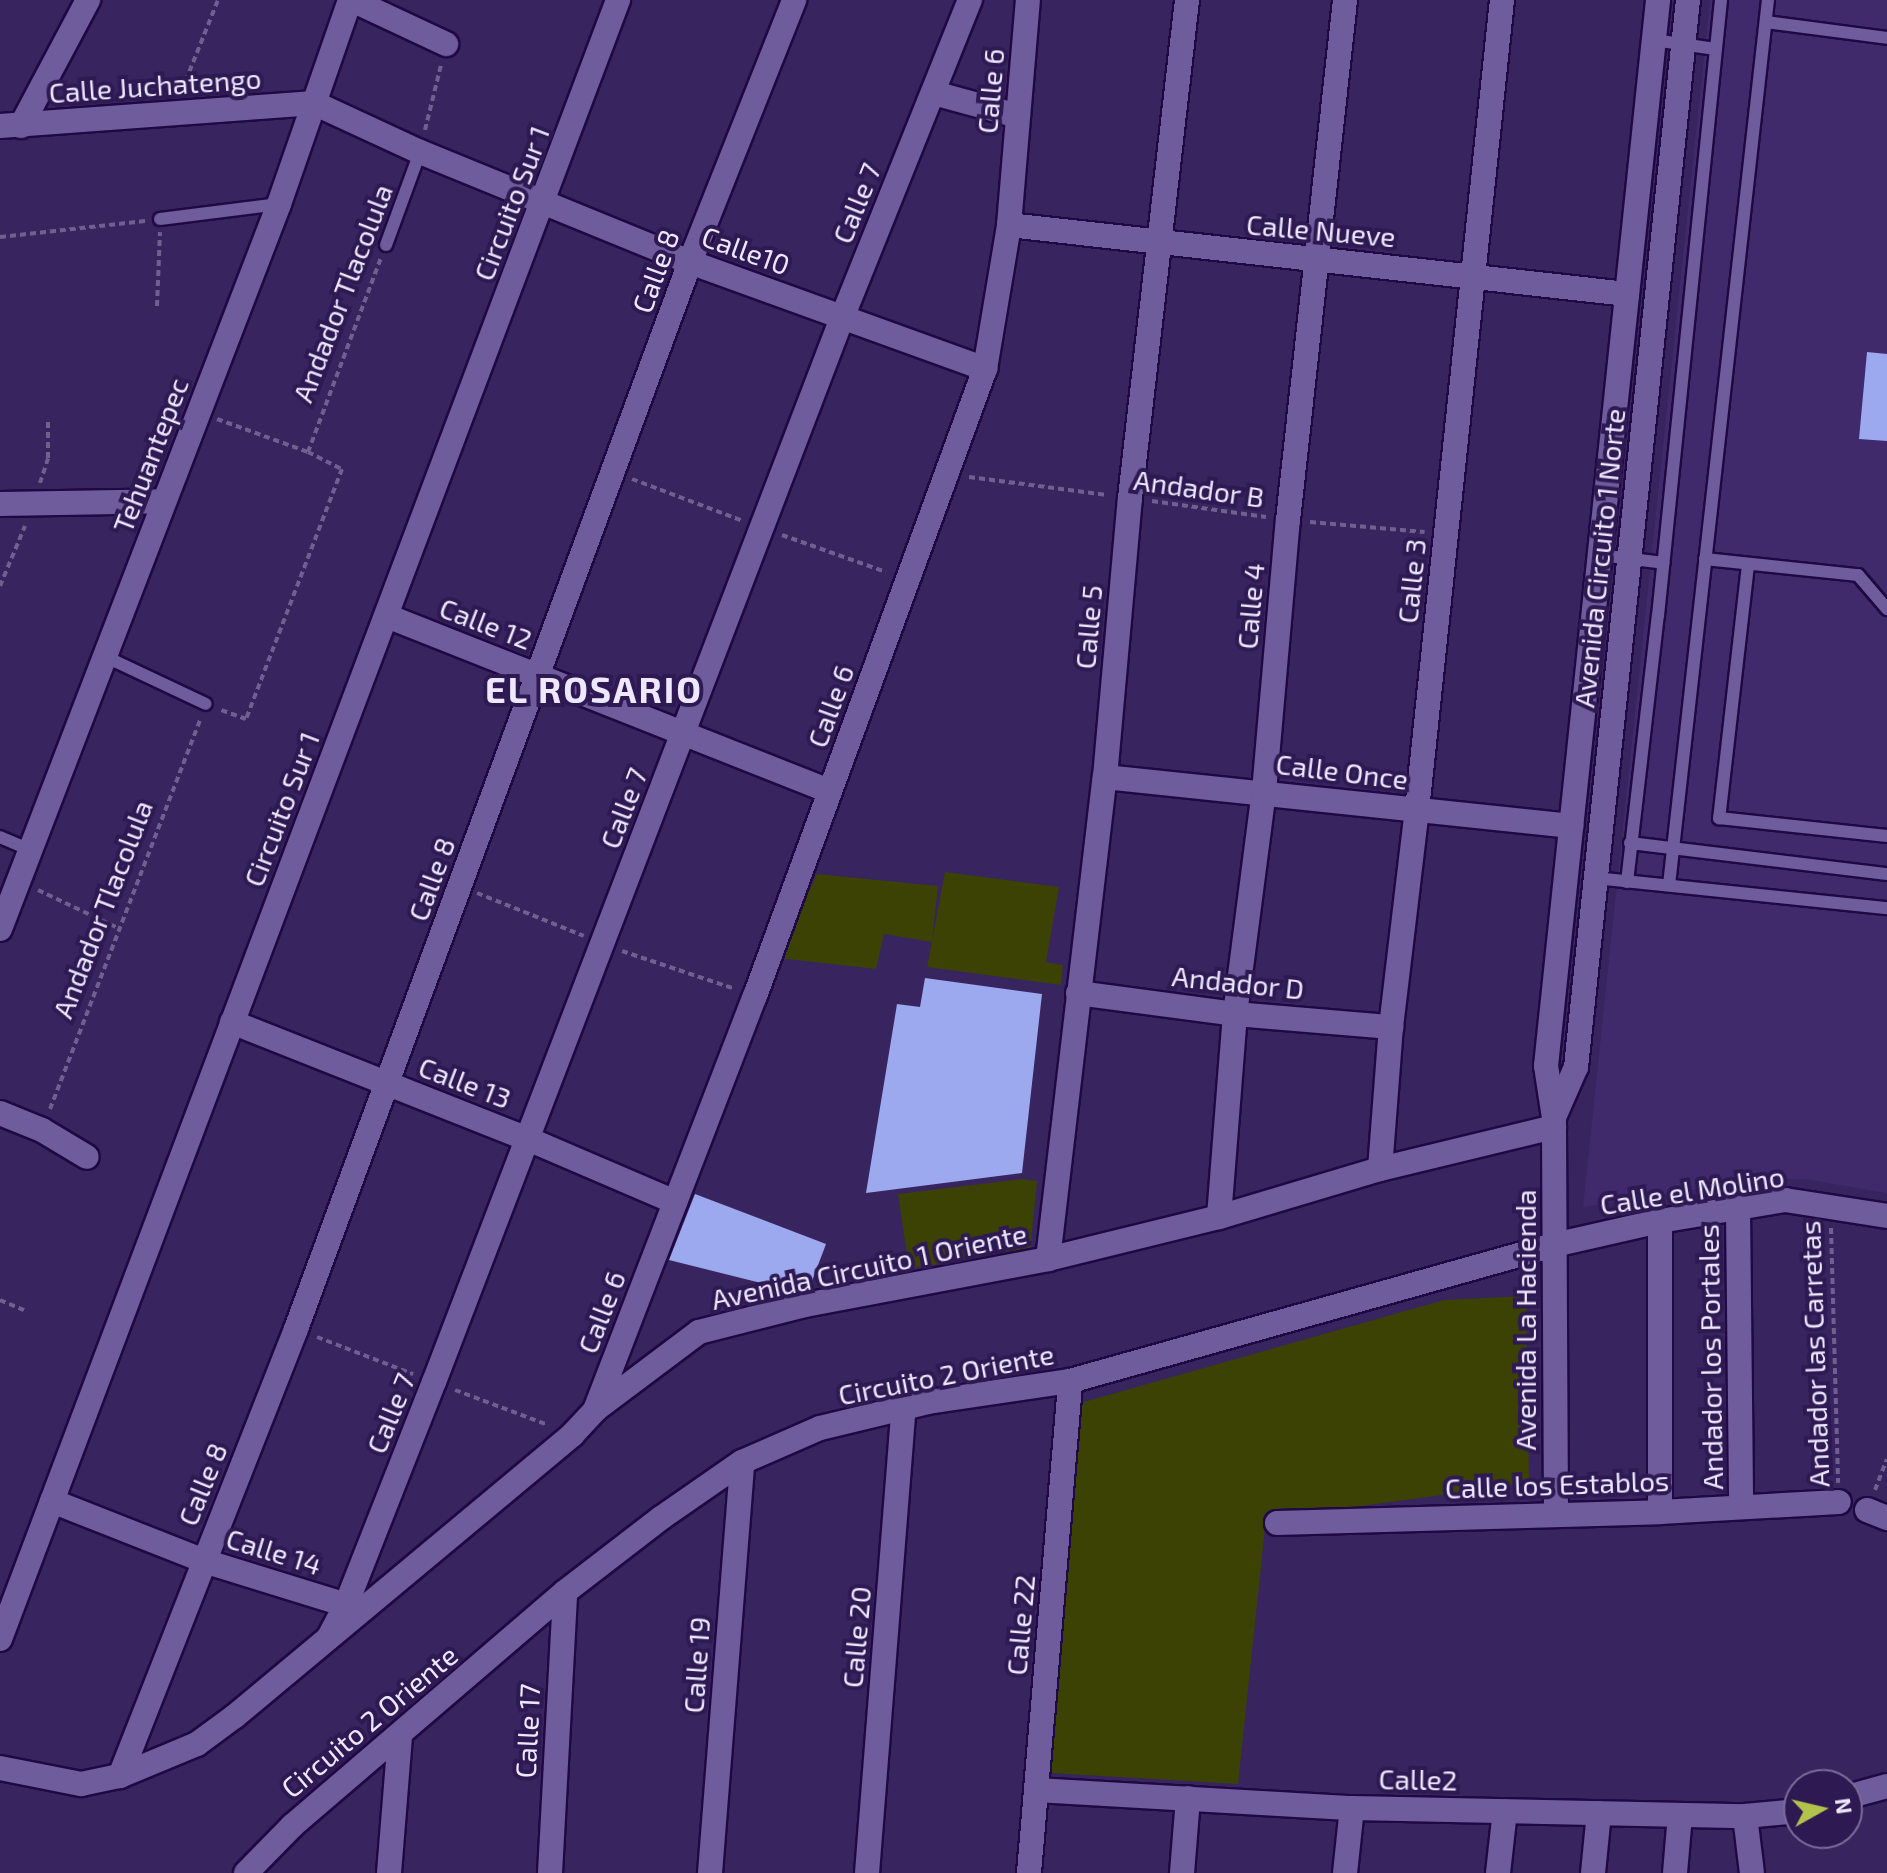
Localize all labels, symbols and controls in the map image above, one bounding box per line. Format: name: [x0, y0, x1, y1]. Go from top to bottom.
street label: Calle 6: [970, 47, 1010, 135]
street label: Calle Juchatengo: [47, 61, 263, 109]
street label: Circuito Sur 1: [466, 121, 556, 285]
street label: Calle 7: [825, 158, 887, 248]
street label: Andador Tlacolula: [285, 179, 399, 407]
street label: Calle Nueve: [1245, 207, 1397, 253]
street label: Calle10: [697, 219, 795, 281]
street label: Calle 8: [624, 225, 686, 317]
street label: Tehuantepec: [105, 373, 195, 537]
street label: Avenida Circuito 1 Norte: [1567, 407, 1631, 709]
street label: Andador B: [1131, 462, 1267, 514]
street label: Calle 3: [1390, 537, 1432, 625]
street label: Calle 4: [1229, 561, 1271, 651]
street label: Calle 5: [1068, 584, 1108, 670]
street label: Calle 12: [435, 590, 537, 656]
street label: Calle 6: [800, 660, 860, 752]
district label: EL ROSARIO: [484, 667, 704, 711]
street label: Circuito Sur 1: [236, 727, 326, 891]
street label: Calle Once: [1274, 746, 1410, 796]
street label: Calle 7: [592, 763, 654, 853]
street label: Andador Tlacolula: [45, 795, 159, 1023]
street label: Calle 8: [400, 833, 462, 925]
street label: Andador D: [1170, 958, 1306, 1006]
street label: Calle 13: [414, 1049, 516, 1115]
street label: Calle el Molino: [1597, 1159, 1787, 1221]
street label: Avenida La Hacienda: [1508, 1190, 1542, 1450]
street label: Avenida Circuito 1 Oriente: [708, 1216, 1030, 1316]
street label: Andador las Carretas: [1793, 1220, 1835, 1488]
street label: Andador los Portales: [1691, 1224, 1729, 1490]
street label: Calle 6: [570, 1266, 632, 1358]
street label: Circuito 2 Oriente: [835, 1337, 1057, 1411]
street label: Calle 7: [359, 1368, 421, 1458]
street label: Calle 8: [170, 1438, 234, 1530]
street label: Calle los Establos: [1444, 1463, 1670, 1505]
street label: Calle 14: [222, 1521, 326, 1581]
street label: Calle 22: [999, 1573, 1041, 1677]
street label: Calle 20: [835, 1585, 877, 1689]
street label: Calle 19: [676, 1616, 716, 1714]
street label: Circuito 2 Oriente: [274, 1638, 464, 1804]
street label: Calle 17: [508, 1683, 546, 1779]
street label: Calle2: [1378, 1762, 1458, 1796]
north arrow: [1783, 1769, 1863, 1849]
text: N: [1831, 1796, 1859, 1816]

